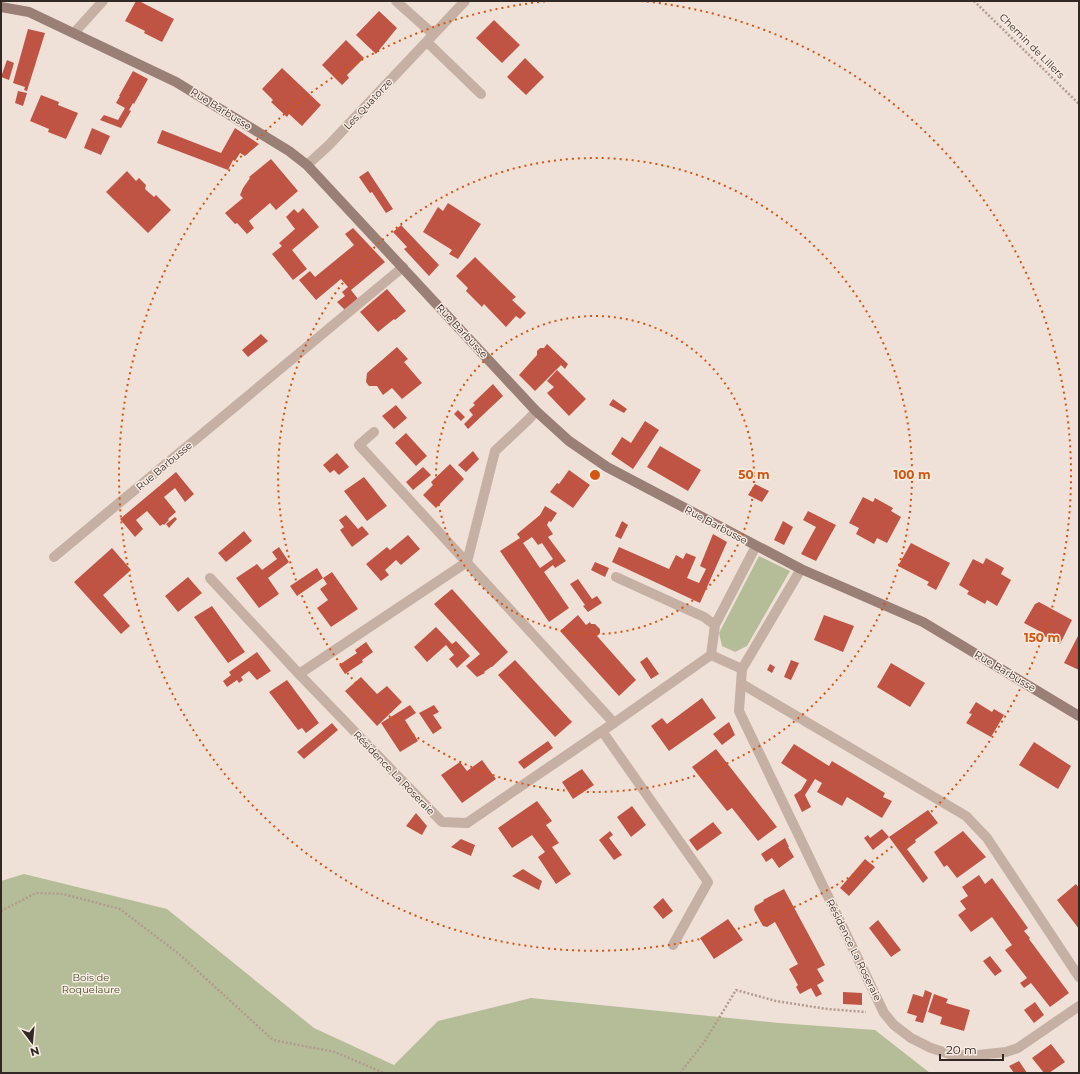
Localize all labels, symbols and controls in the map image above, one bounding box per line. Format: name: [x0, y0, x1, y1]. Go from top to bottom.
street label: Chemin de Lillers: [997, 11, 1067, 81]
street label: Les Quatorze: [341, 76, 395, 132]
street label: Rue Barbusse: [188, 85, 254, 133]
street label: Rue Barbusse: [434, 301, 490, 361]
street label: Rue Barbusse: [133, 439, 195, 493]
text: 50 m: [738, 467, 770, 482]
text: 100 m: [894, 467, 930, 482]
centre of rings: [588, 468, 602, 482]
street label: Rue Barbusse: [682, 503, 750, 547]
text: 150 m: [1024, 630, 1060, 645]
street label: Rue Barbusse: [972, 648, 1038, 694]
street label: Résidence La Roseraie: [351, 728, 437, 818]
street label: Résidence La Roseraie: [824, 897, 884, 1003]
park label: Bois de Roquelaure: [62, 971, 120, 996]
north arrow: [12, 1022, 52, 1062]
scale bar: [940, 1036, 1003, 1062]
text: 20 m: [946, 1042, 977, 1057]
text: N: [29, 1044, 41, 1060]

